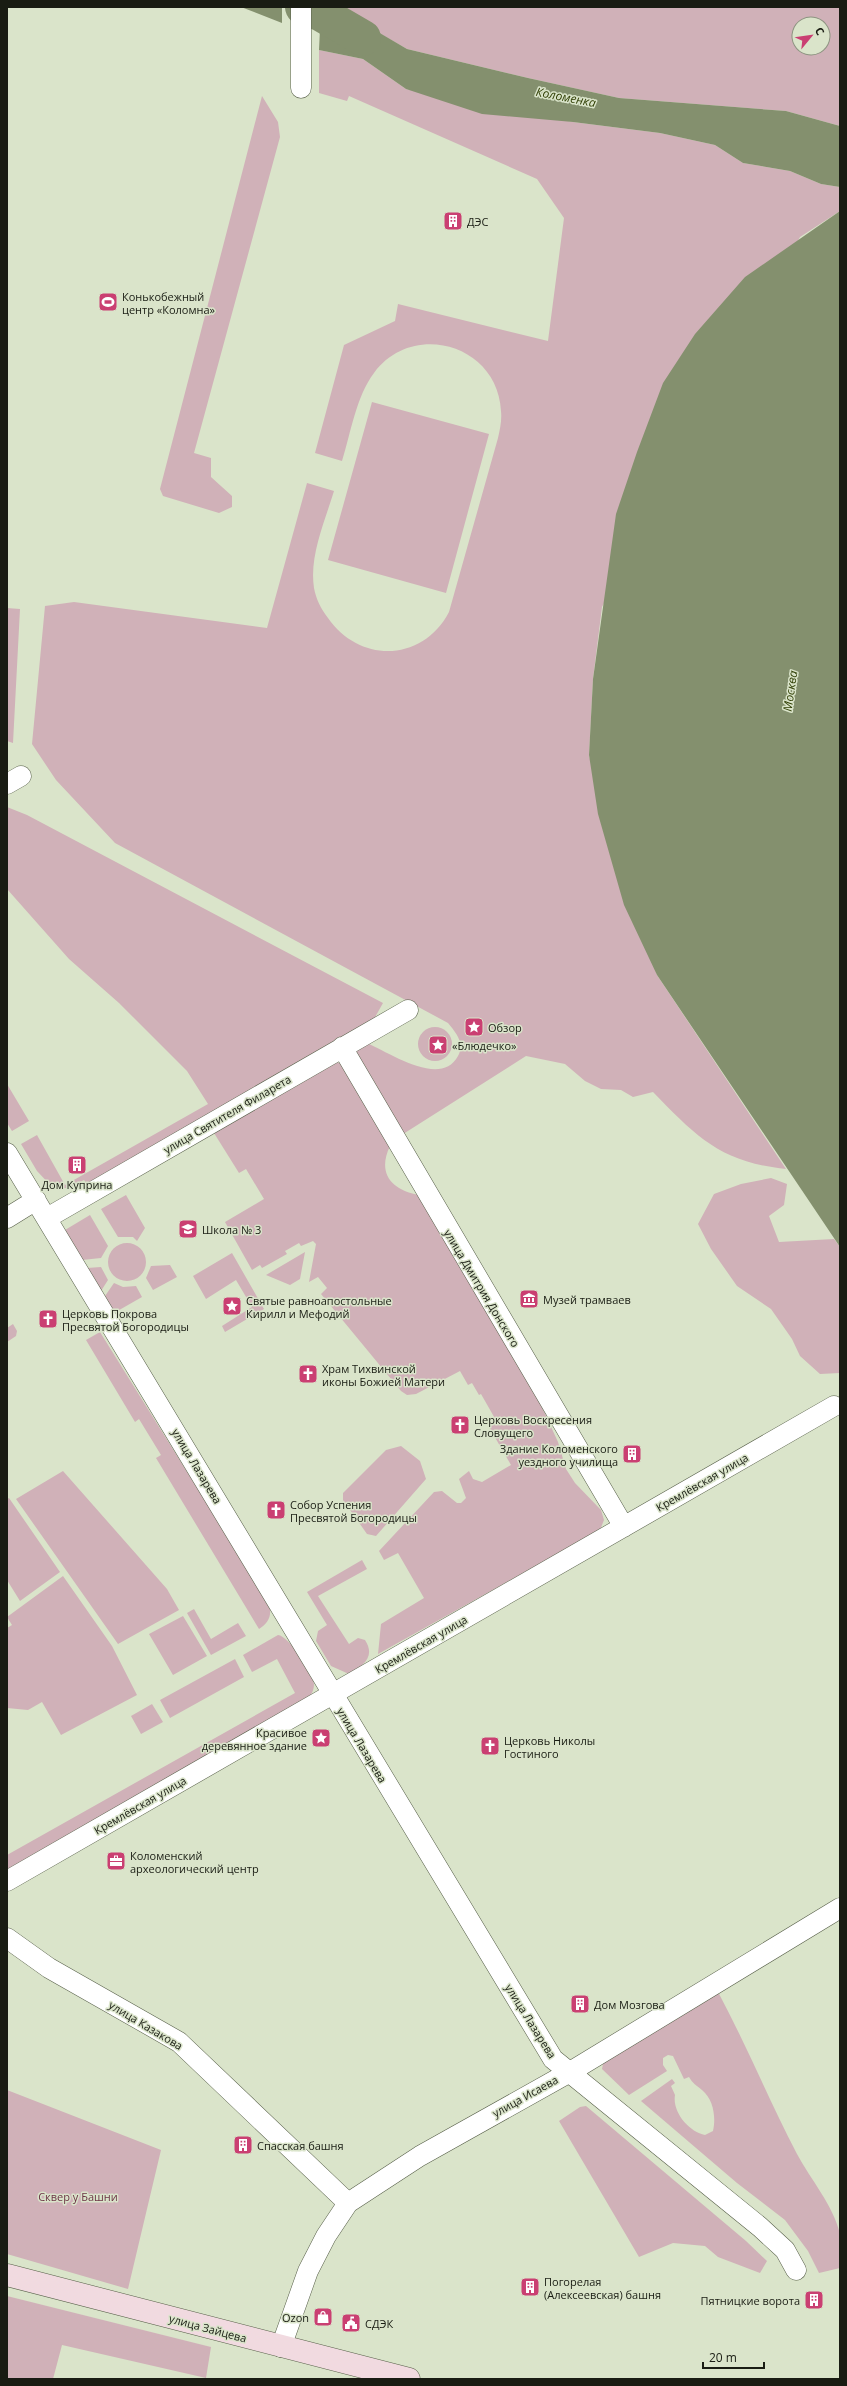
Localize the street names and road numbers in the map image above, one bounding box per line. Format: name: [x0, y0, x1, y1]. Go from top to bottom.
street label: улица Святителя Филарета: [160, 1071, 294, 1157]
street label: улица Дмитрия Донского: [441, 1226, 523, 1350]
street label: улица Лазарева: [169, 1426, 225, 1506]
street label: Кремлёвская улица: [653, 1449, 751, 1515]
street label: Кремлёвская улица: [372, 1611, 470, 1677]
street label: улица Лазарева: [334, 1705, 390, 1785]
street label: Кремлёвская улица: [91, 1772, 189, 1838]
street label: улица Лазарева: [502, 1981, 560, 2061]
street label: улица Казакова: [106, 1997, 186, 2053]
street label: улица Исаева: [489, 2072, 561, 2120]
street label: улица Зайцева: [168, 2310, 248, 2346]

